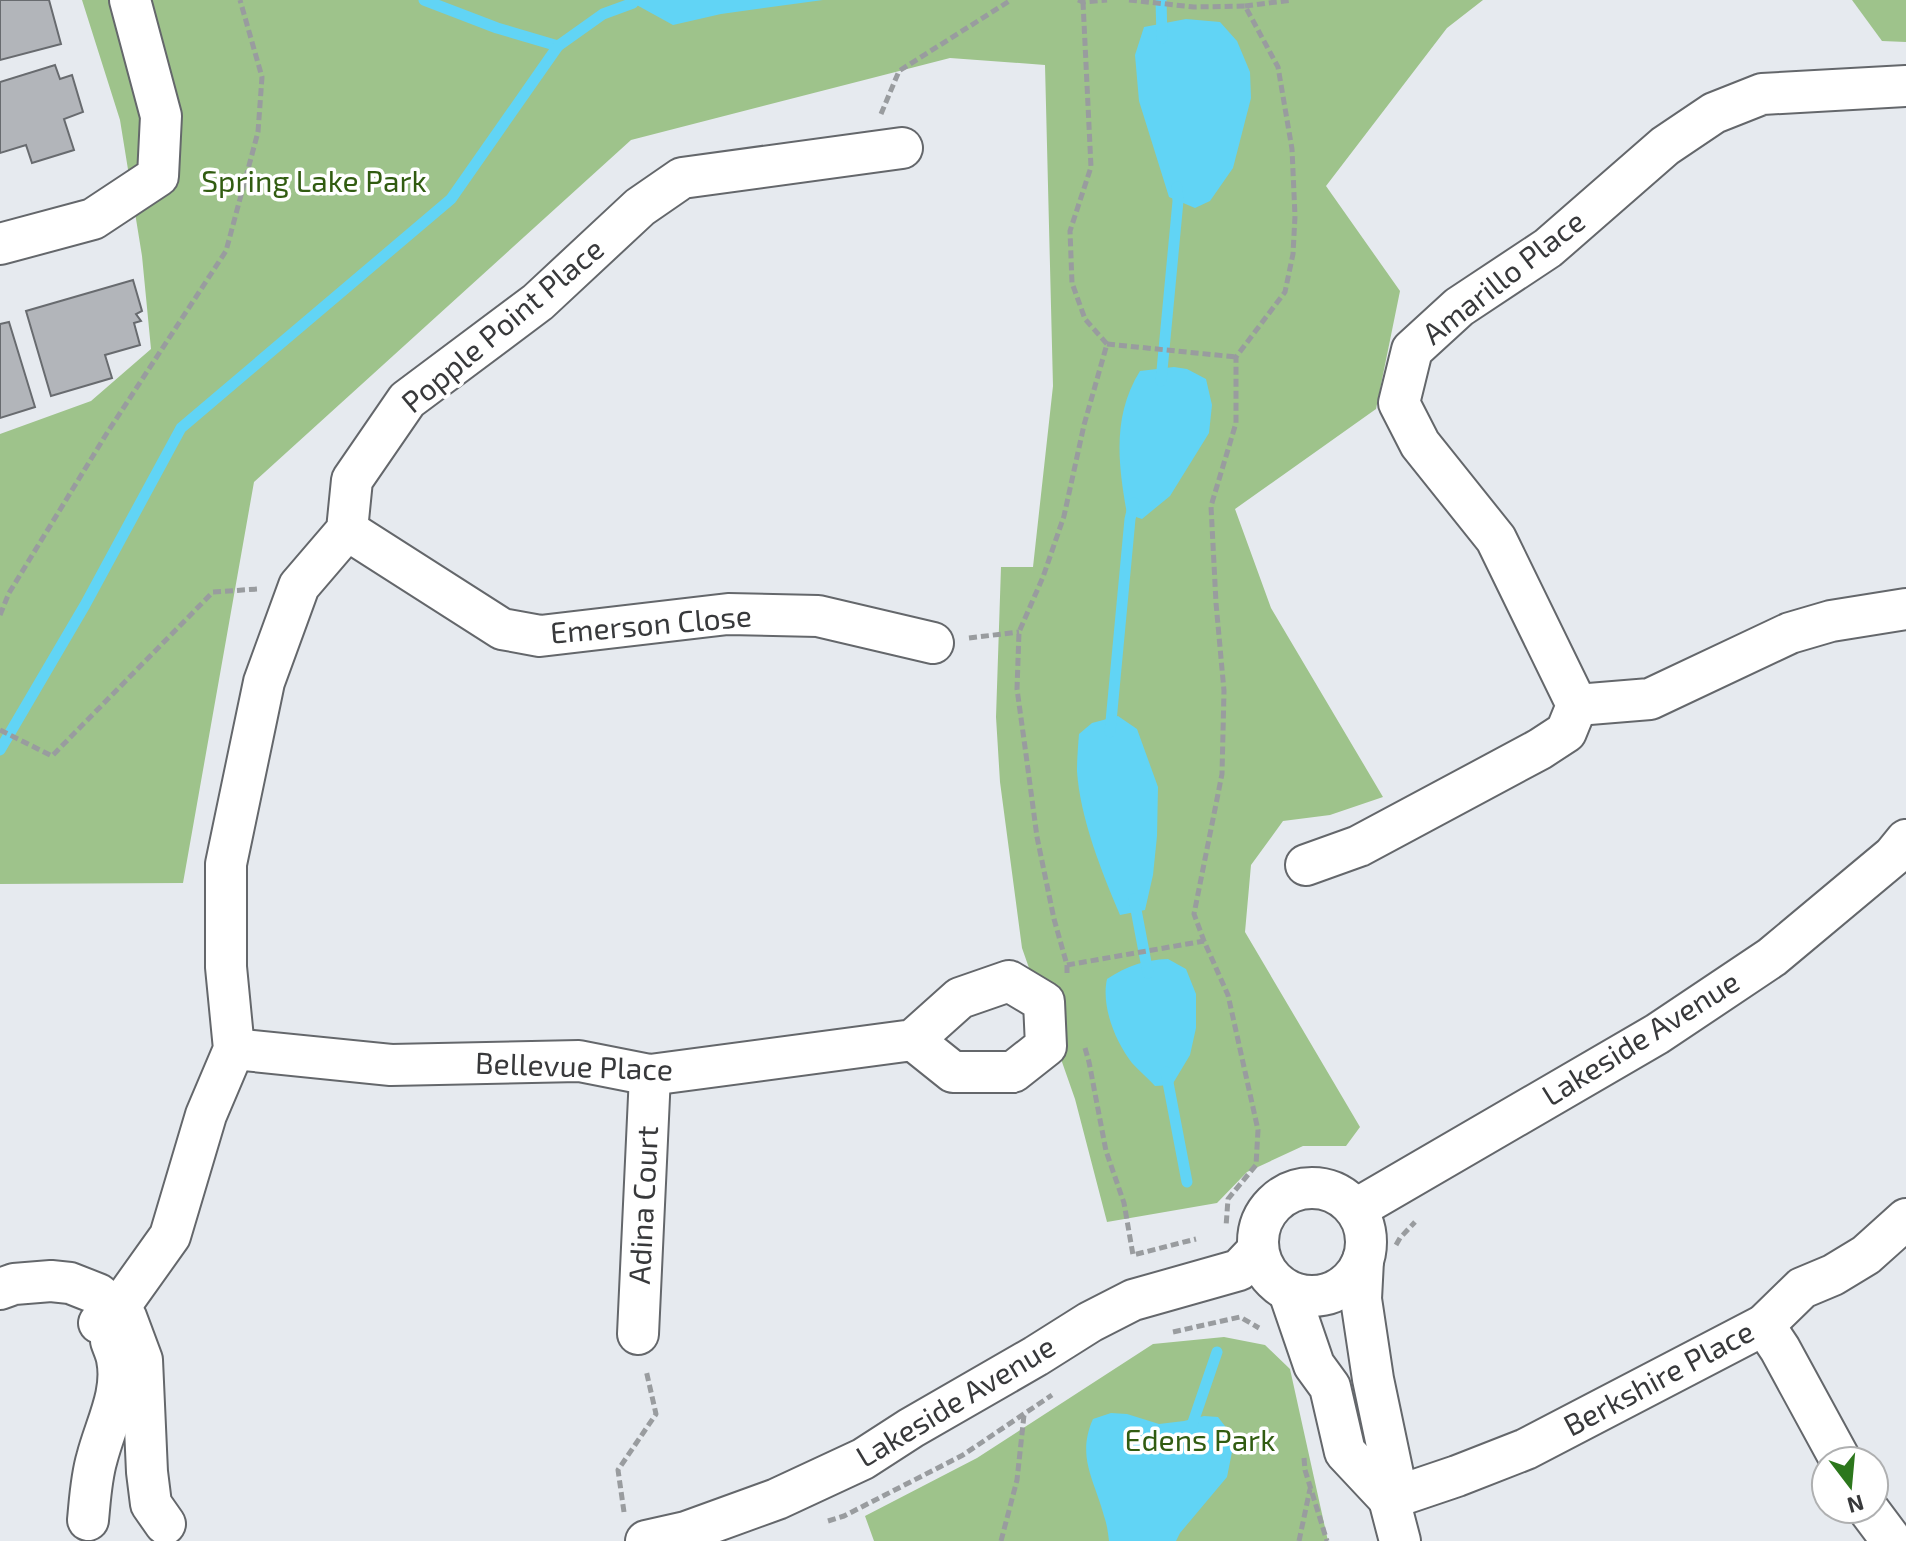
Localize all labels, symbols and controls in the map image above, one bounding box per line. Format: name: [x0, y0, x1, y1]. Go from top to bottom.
park label: Spring Lake Park: [201, 162, 427, 198]
street label: Amarillo Place: [1414, 202, 1591, 351]
street label: Popple Point Place: [394, 230, 610, 419]
street label: Emerson Close: [549, 596, 753, 650]
street label: Lakeside Avenue: [1535, 962, 1745, 1112]
street label: Bellevue Place: [475, 1044, 674, 1086]
street label: Adina Court: [620, 1125, 664, 1285]
street label: Berkshire Place: [1557, 1312, 1759, 1442]
street label: Lakeside Avenue: [849, 1327, 1061, 1474]
park label: Edens Park: [1125, 1421, 1275, 1457]
north arrow: [1810, 1445, 1890, 1525]
text: N: [1845, 1491, 1867, 1520]

